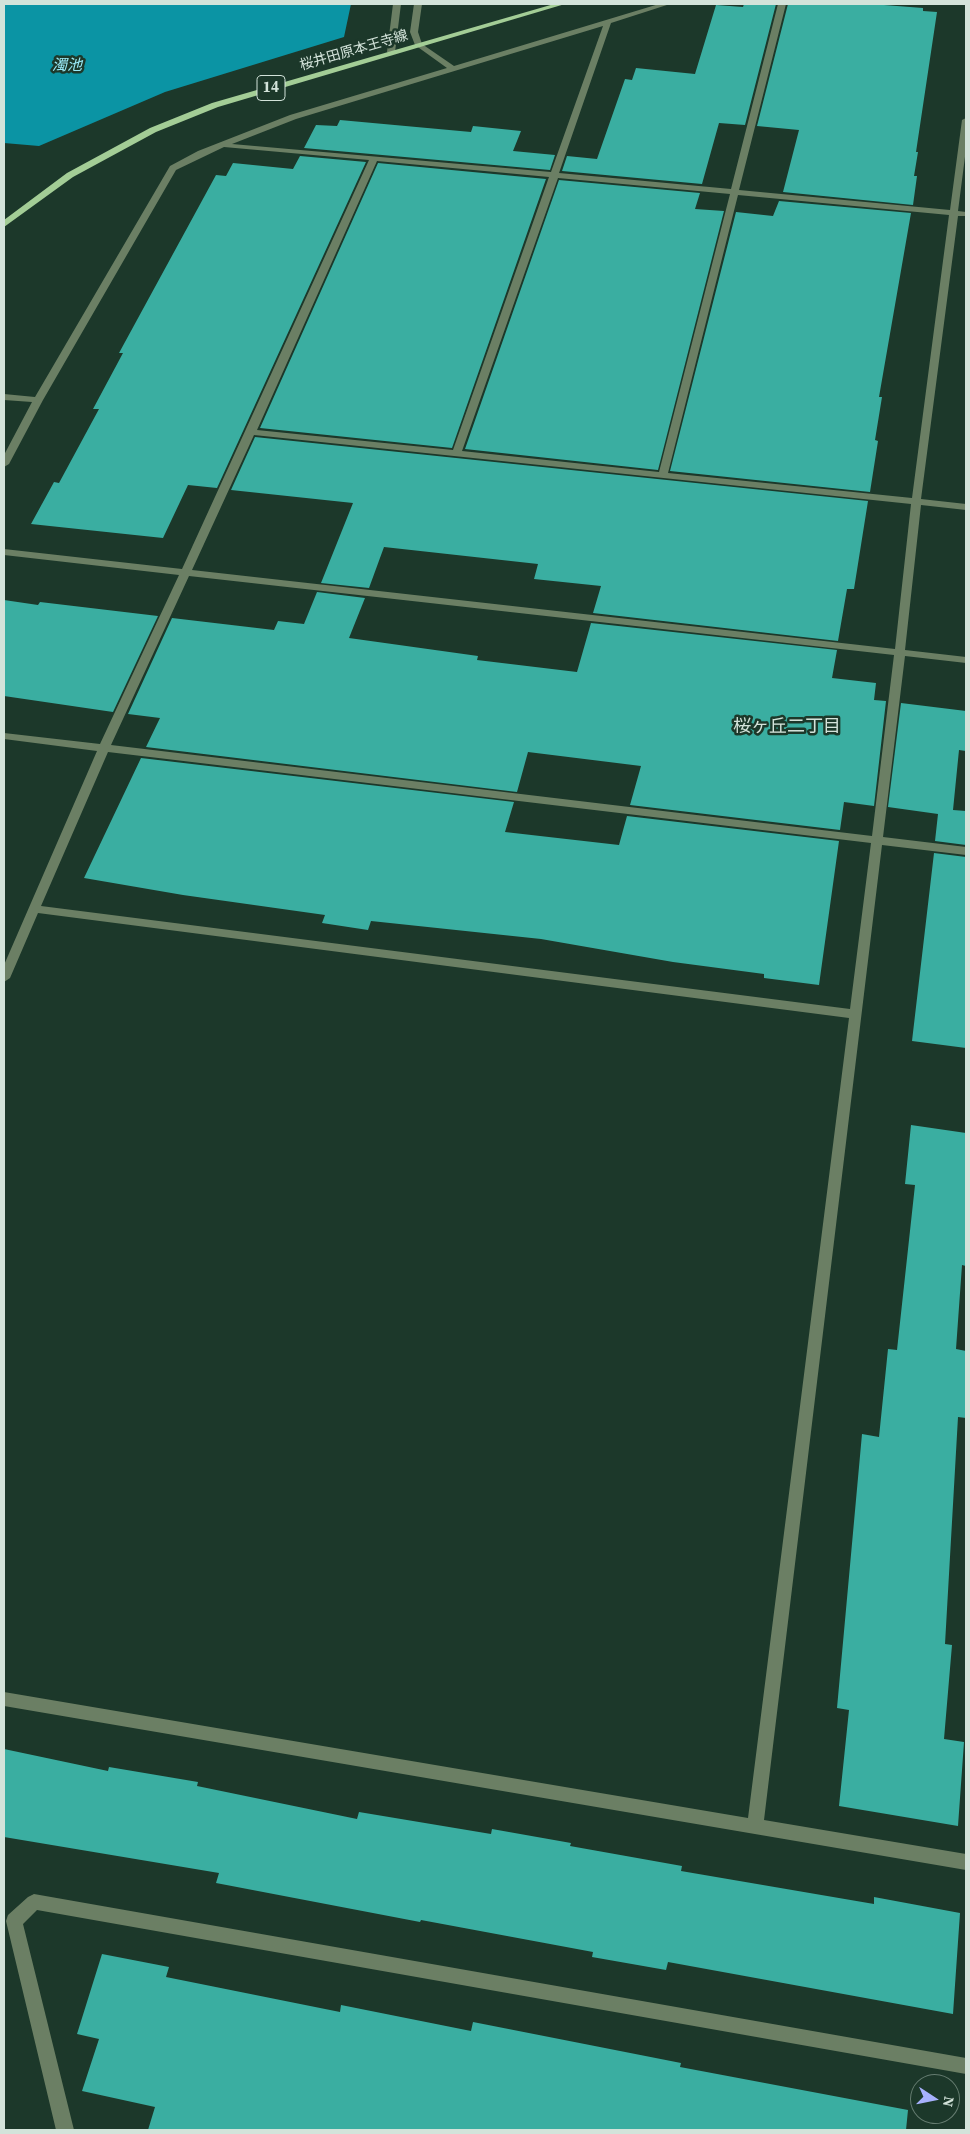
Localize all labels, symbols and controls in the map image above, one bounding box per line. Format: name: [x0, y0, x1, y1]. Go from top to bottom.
street label: 桜井田原本王寺線: [298, 27, 410, 75]
water label: 濁池: [52, 57, 82, 75]
road number: 14: [257, 76, 285, 100]
district label: 桜ヶ丘二丁目: [733, 716, 841, 738]
north arrow: [910, 2074, 960, 2124]
text: N: [938, 2095, 960, 2109]

